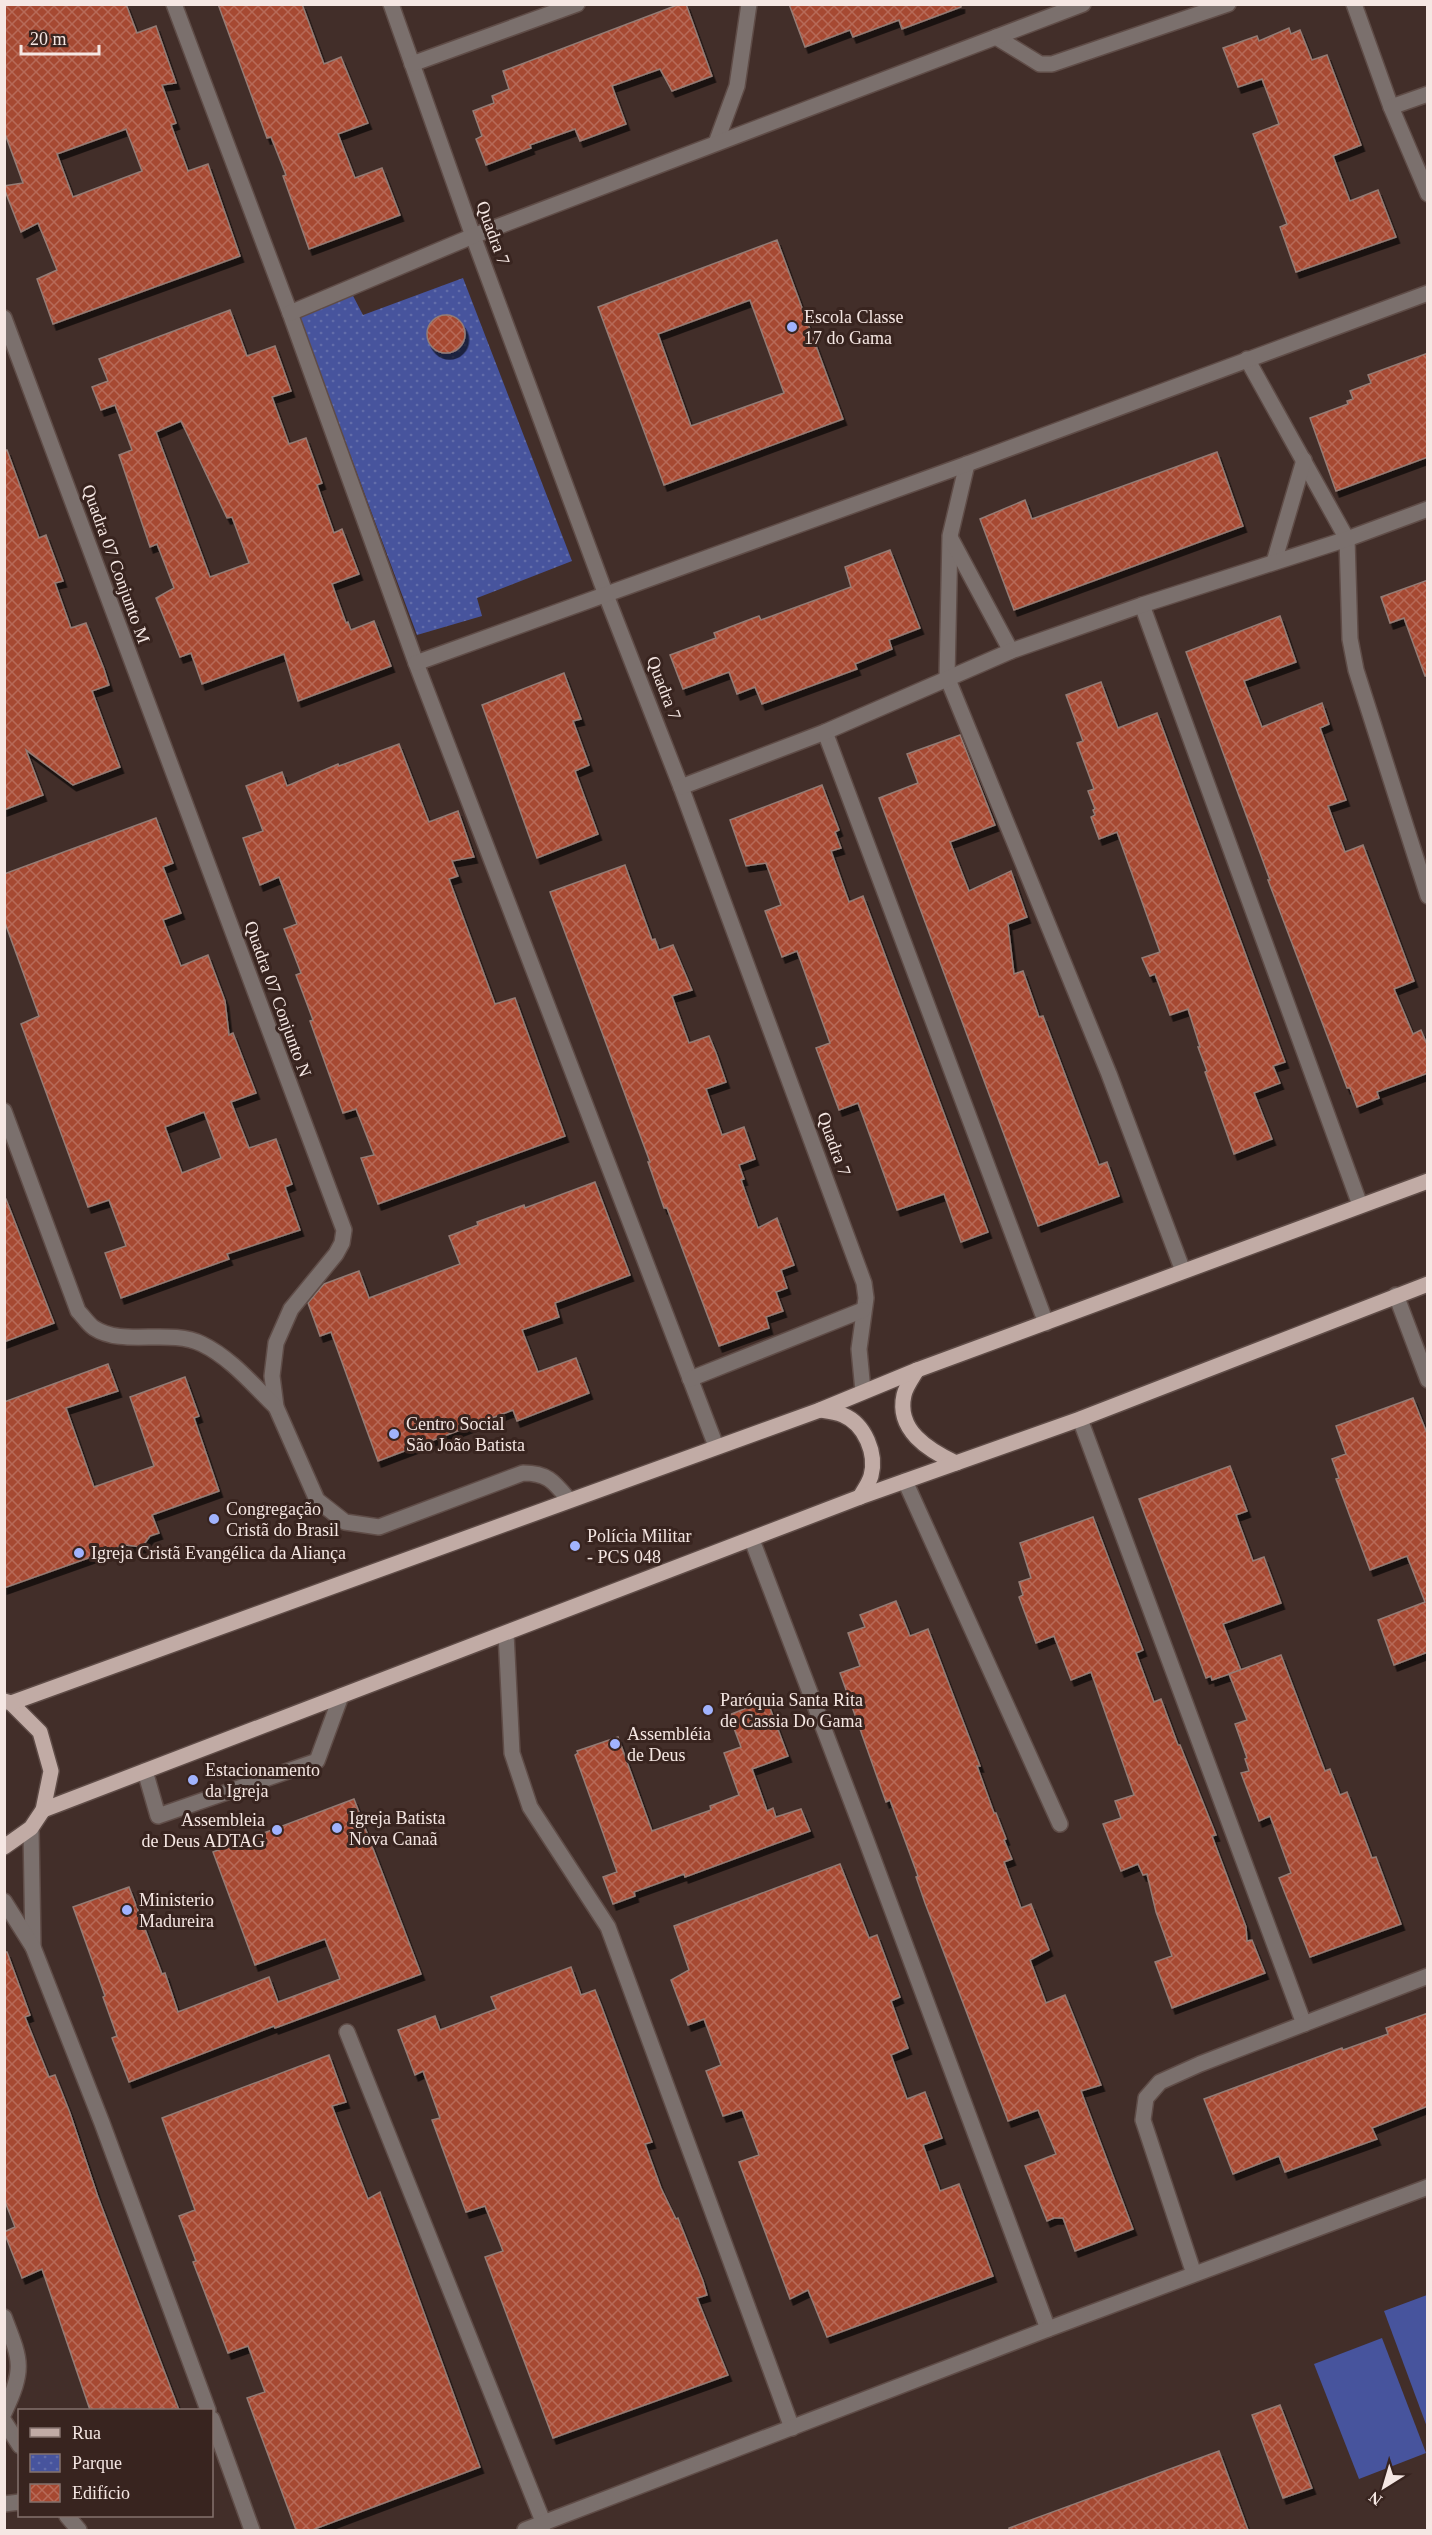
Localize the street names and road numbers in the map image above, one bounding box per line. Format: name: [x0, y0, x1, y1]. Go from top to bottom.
street label: Quadra 7: [472, 198, 514, 268]
street label: Quadra 07 Conjunto M: [78, 482, 154, 646]
street label: Quadra 7: [643, 653, 685, 723]
street label: Quadra 07 Conjunto N: [240, 918, 316, 1080]
street label: Quadra 7: [813, 1109, 855, 1179]

